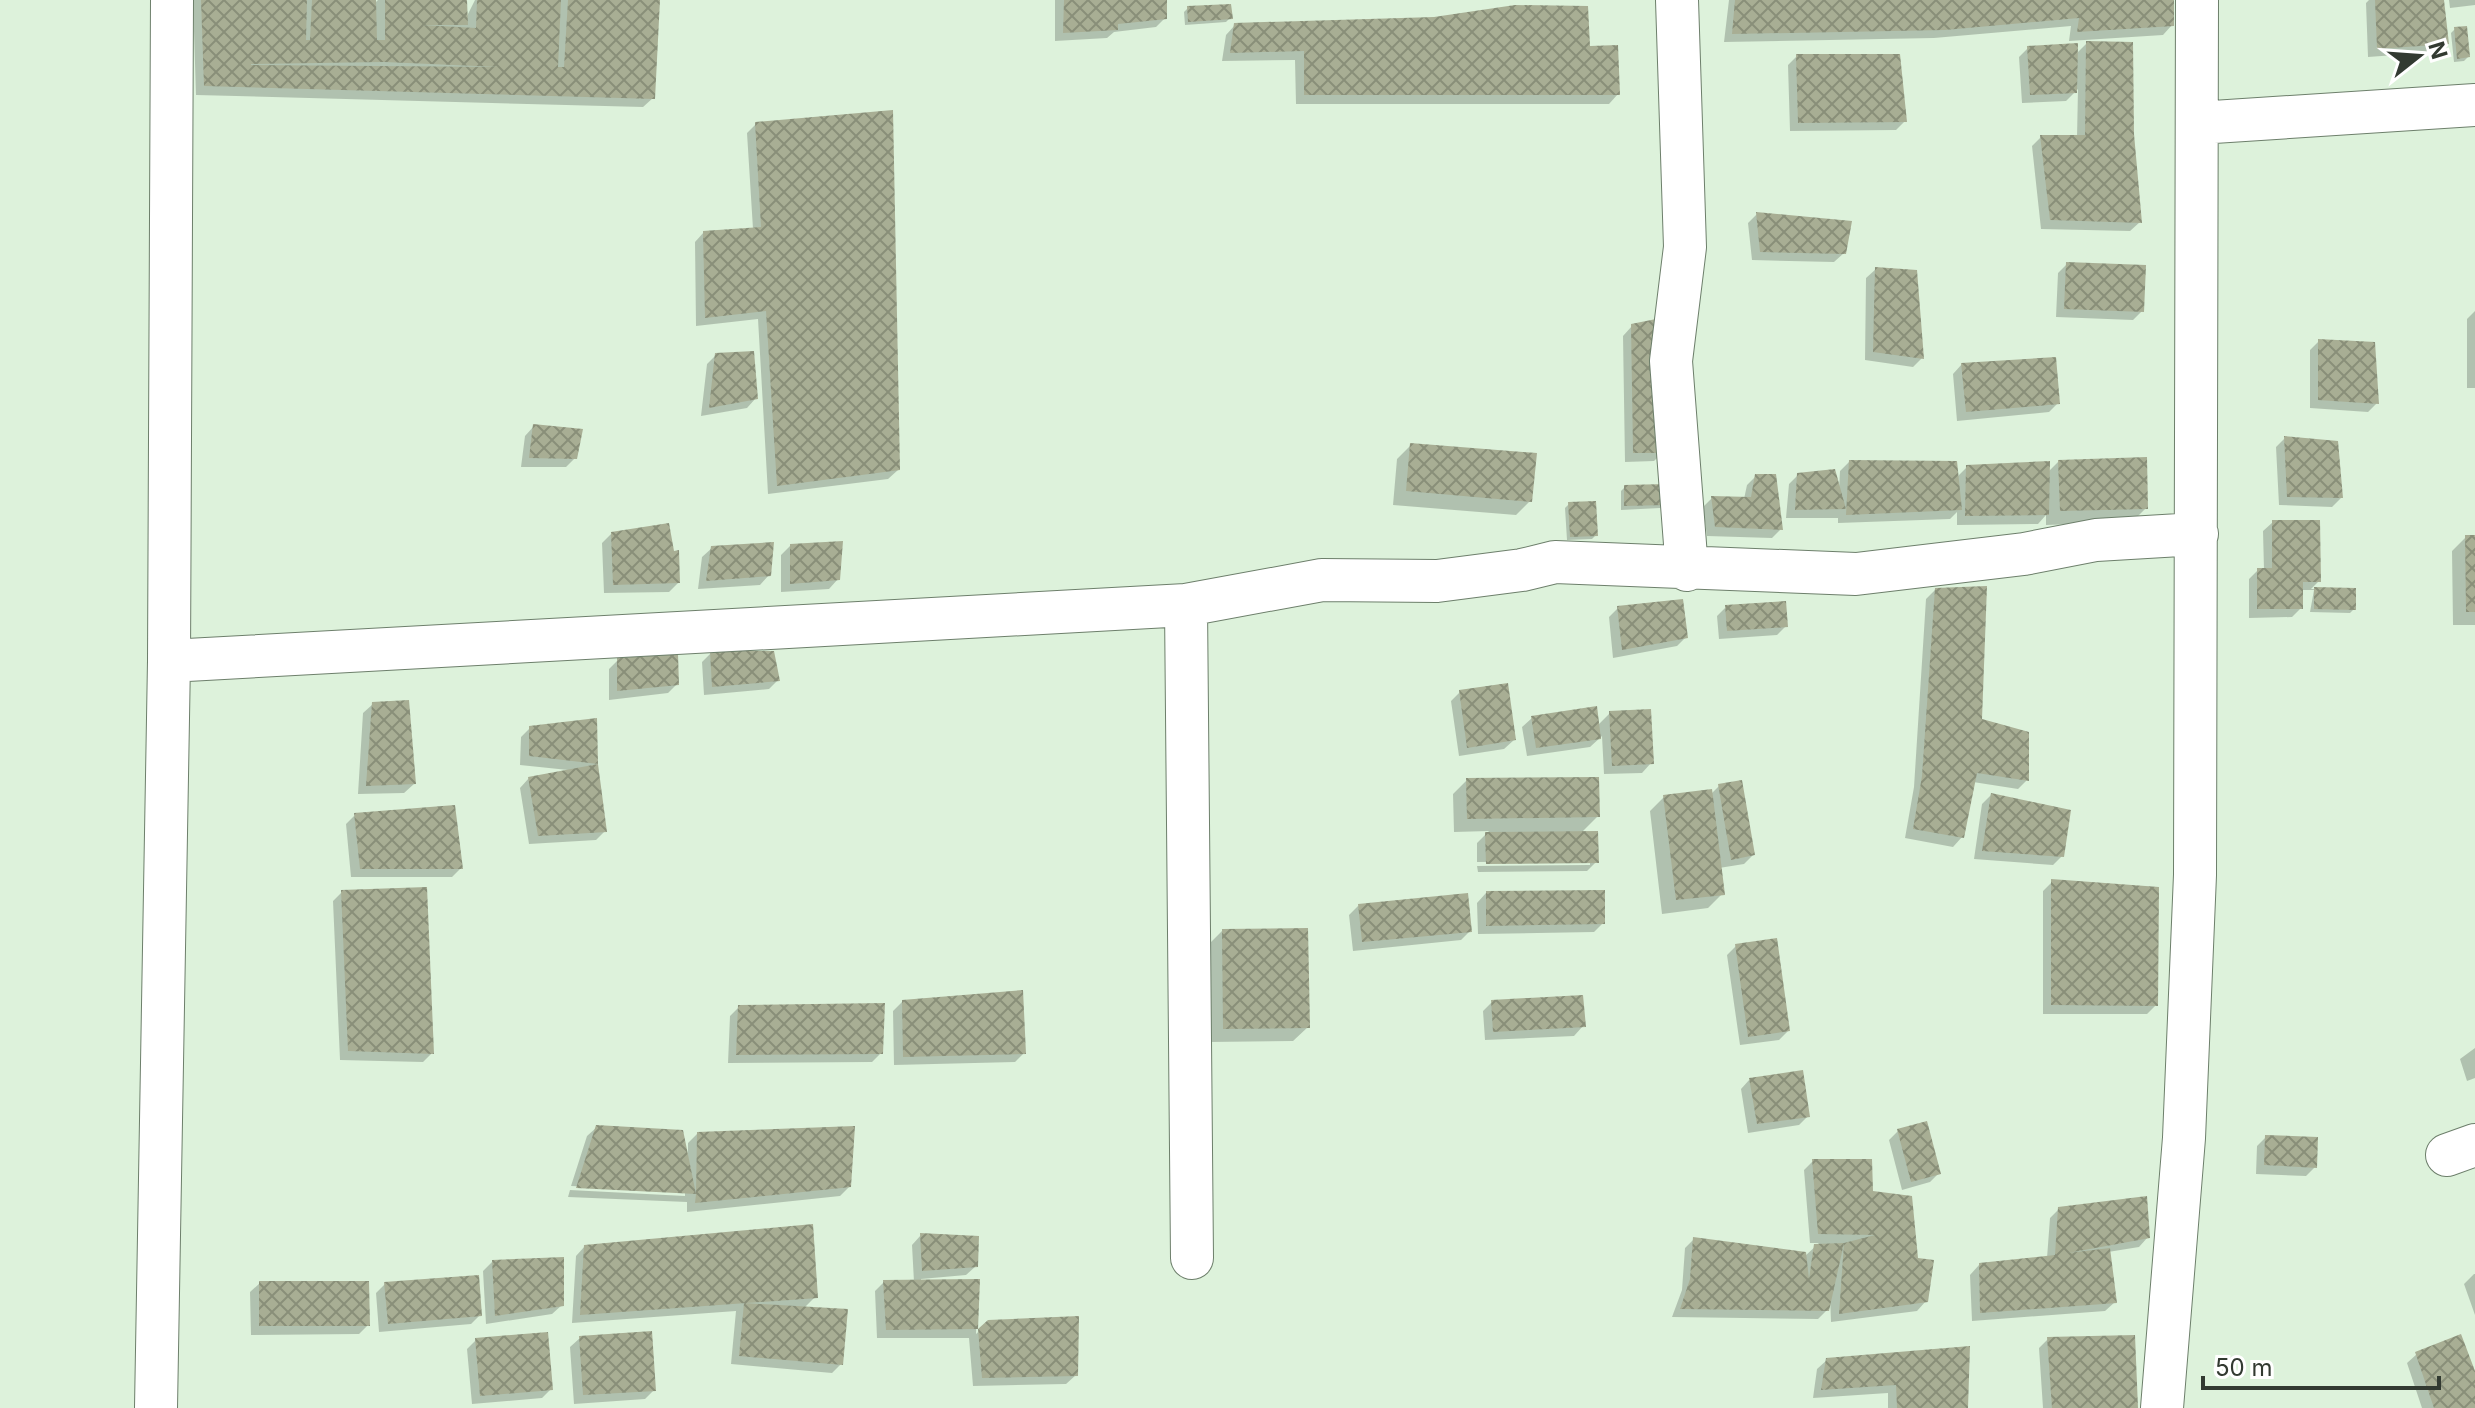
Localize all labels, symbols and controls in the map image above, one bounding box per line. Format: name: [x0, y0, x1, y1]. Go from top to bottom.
north arrow: [2379, 16, 2459, 96]
text: N: [2423, 38, 2453, 62]
scale bar: [2203, 1340, 2439, 1390]
text: 50 m: [2215, 1353, 2273, 1382]

